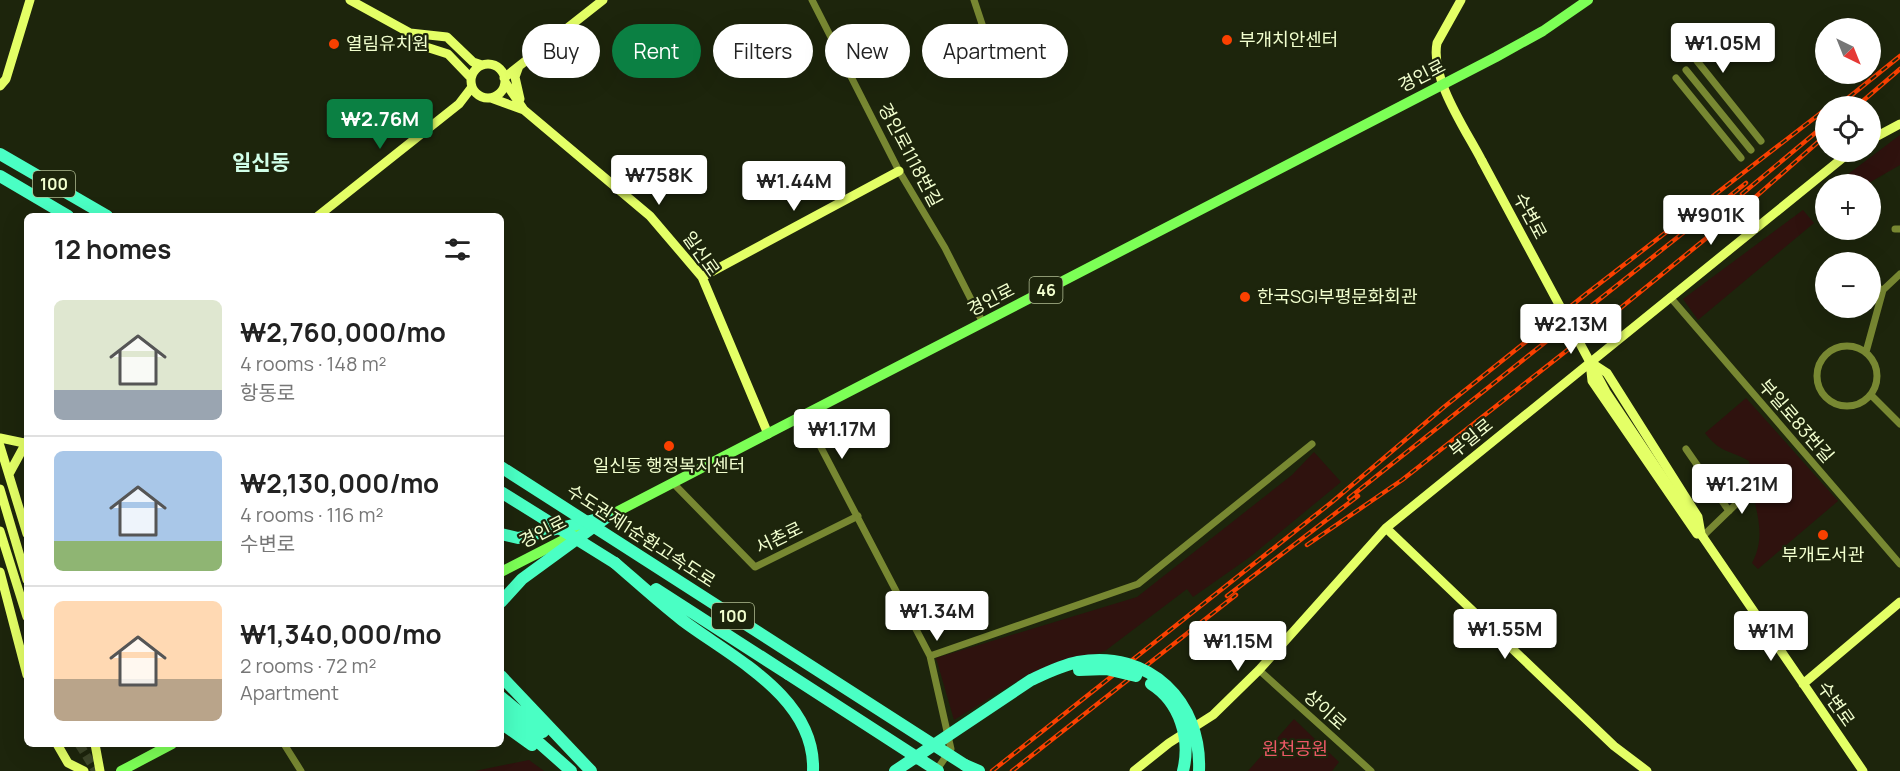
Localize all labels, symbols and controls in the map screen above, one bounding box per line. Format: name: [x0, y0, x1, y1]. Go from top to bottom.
north arrow: [1815, 18, 1881, 84]
map controls: [1815, 18, 1881, 318]
pin: ₩1.05M: [1674, 23, 1772, 74]
chip: Buy: [522, 24, 600, 78]
chip: Rent: [612, 24, 701, 78]
chip: Filters: [713, 24, 813, 78]
chip: New: [825, 24, 910, 78]
chip: Apartment: [922, 24, 1068, 78]
place label: 부개치안센터: [1239, 27, 1338, 51]
text: ₩1.05M: [1685, 29, 1761, 56]
place label: 열림유치원: [346, 31, 429, 55]
marker: 부개치안센터: [1220, 33, 1234, 47]
marker: 열림유치원: [327, 37, 341, 51]
street label: 경인로: [1394, 53, 1449, 97]
button: locate: [1815, 96, 1881, 162]
street label: 경인로1118번길: [873, 98, 948, 211]
pin: ₩2.76M: [331, 99, 429, 150]
text: ₩2.76M: [341, 105, 419, 132]
district label: 일신동: [232, 148, 290, 176]
pin: ₩758K: [617, 155, 701, 206]
text: ₩758K: [625, 161, 693, 188]
pin: ₩1.44M: [745, 161, 843, 212]
text: ₩1.44M: [756, 167, 832, 194]
road number: 100: [33, 171, 75, 197]
button: +: [1815, 174, 1881, 240]
street label: 수변로: [1509, 188, 1553, 243]
pin: ₩901K: [1669, 195, 1753, 246]
text: ₩901K: [1677, 201, 1745, 228]
street label: 일신로: [678, 226, 726, 281]
text: 12 homes: [54, 231, 171, 267]
icon: filters: [441, 233, 474, 266]
button: −: [1815, 252, 1881, 318]
street label: 경인로: [963, 277, 1018, 321]
road number: 46: [1030, 277, 1062, 303]
place label: 한국SGI부평문화회관: [1257, 284, 1418, 308]
marker: 한국SGI부평문화회관: [1238, 290, 1252, 304]
pin: ₩2.13M: [1522, 304, 1620, 355]
text: ₩2.13M: [1534, 310, 1608, 337]
text: ₩2,760,000/mo: [240, 314, 446, 350]
icon: home: [102, 324, 174, 396]
text: 4 rooms · 148 m²: [240, 350, 387, 377]
street label: 부일로83번길: [1754, 374, 1840, 467]
text: 항동로: [240, 379, 295, 406]
pin: ₩1.17M: [793, 409, 891, 460]
street label: 부일로: [1444, 412, 1497, 462]
text: ₩1.17M: [808, 415, 876, 442]
marker: 일신동 행정복지센터: [662, 439, 676, 453]
place label: 일신동 행정복지센터: [593, 453, 745, 477]
pin: ₩1.21M: [1693, 464, 1791, 515]
text: ₩2,130,000/mo: [240, 465, 439, 501]
text: ₩1.21M: [1706, 470, 1778, 497]
icon: home: [102, 475, 174, 547]
street label: 수도권제1순환고속도로: [563, 478, 720, 592]
text: 4 rooms · 116 m²: [240, 501, 383, 528]
street label: 경인로: [515, 509, 570, 553]
street label: 서촌로: [751, 515, 806, 559]
marker: 부개도서관: [1816, 528, 1830, 542]
text: 수변로: [240, 530, 295, 557]
place label: 부개도서관: [1782, 542, 1865, 566]
pin: ₩1.34M: [888, 591, 986, 642]
text: ₩1.34M: [899, 597, 975, 624]
road number: 100: [712, 603, 754, 629]
pin: ₩1.55M: [1456, 609, 1554, 660]
pin: ₩1M: [1742, 611, 1800, 662]
text: ₩1.55M: [1468, 615, 1542, 642]
text: ₩1,340,000/mo: [240, 616, 442, 652]
text: ₩1M: [1748, 617, 1794, 644]
pin: ₩1.15M: [1189, 621, 1287, 672]
icon: home: [102, 625, 174, 697]
text: ₩1.15M: [1203, 627, 1273, 654]
text: 2 rooms · 72 m²: [240, 652, 376, 679]
street label: 수변로: [1813, 676, 1861, 731]
text: Apartment: [240, 679, 339, 706]
street label: 상이로: [1299, 684, 1352, 735]
park label: 원천공원: [1262, 736, 1328, 760]

